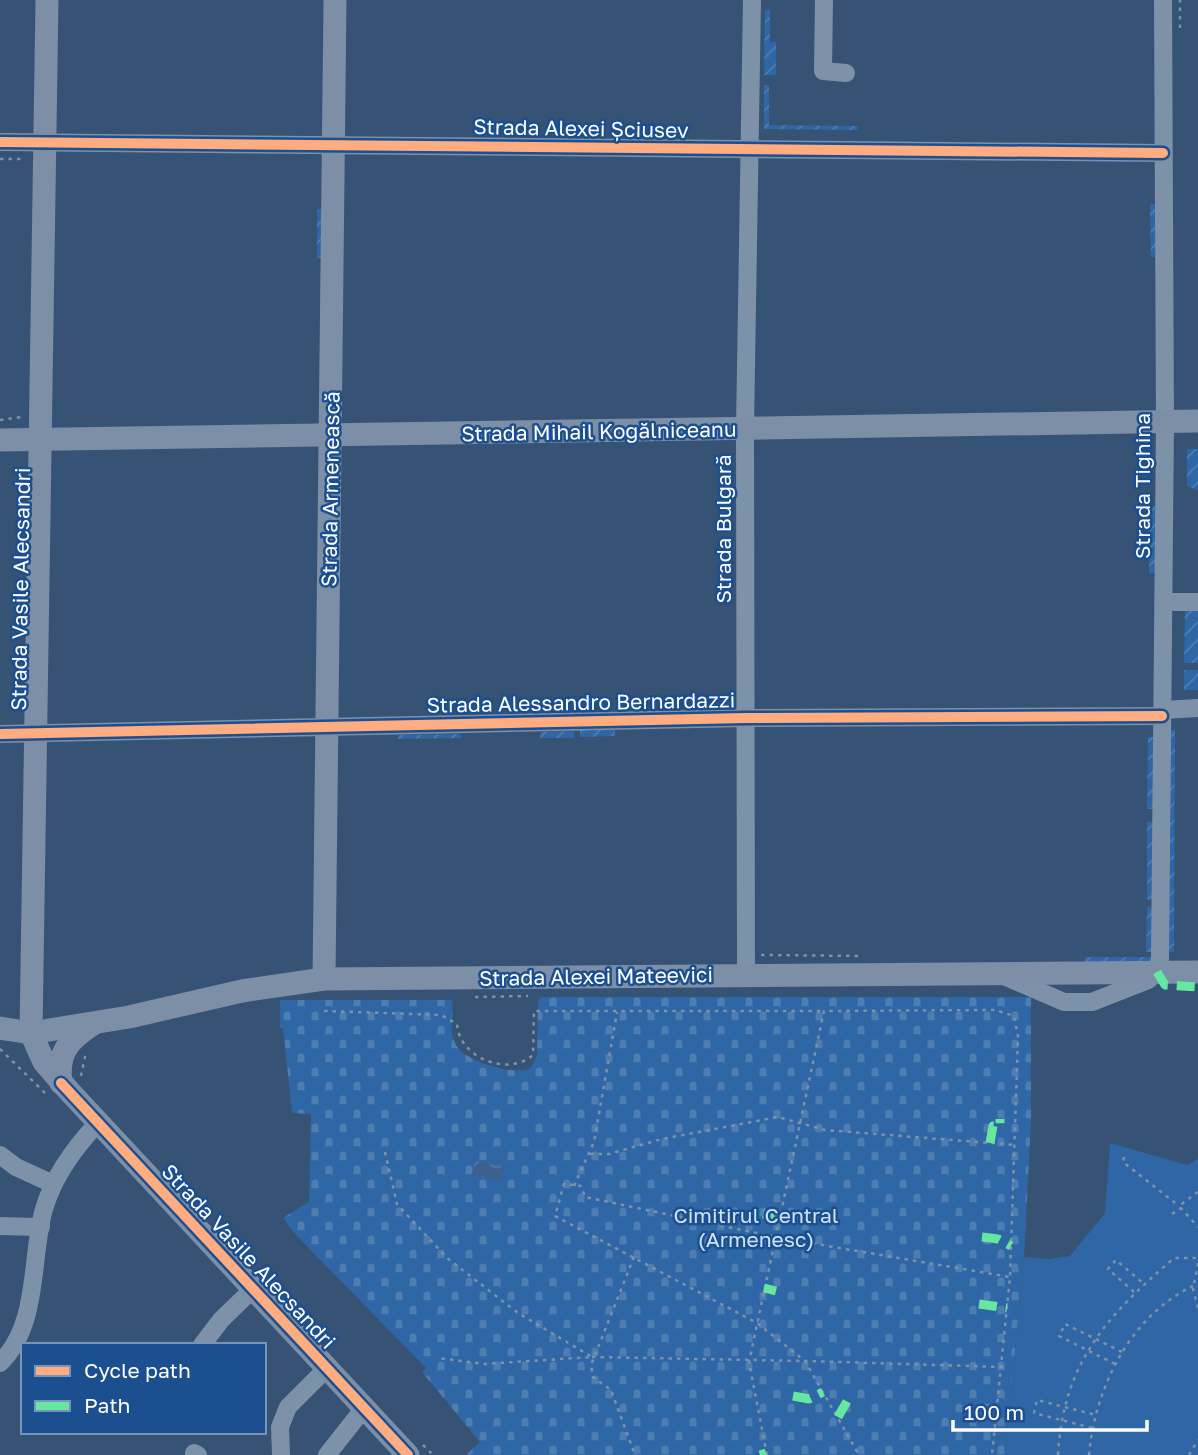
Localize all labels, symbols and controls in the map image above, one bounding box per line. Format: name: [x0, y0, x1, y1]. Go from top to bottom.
street label: Strada Alexei Șciusev: [473, 113, 689, 143]
street label: Strada Armenească: [315, 391, 345, 587]
street label: Strada Tighina: [1129, 413, 1155, 559]
street label: Strada Mihail Kogălniceanu: [461, 416, 737, 446]
street label: Strada Bulgară: [710, 454, 736, 604]
street label: Strada Vasile Alecsandri: [5, 467, 35, 711]
street label: Strada Alessandro Bernardazzi: [426, 686, 736, 718]
street label: Strada Alexei Mateevici: [479, 961, 713, 991]
street label: Strada Vasile Alecsandri: [157, 1158, 341, 1354]
park label: Cimitirul Central (Armenesc): [673, 1202, 839, 1252]
legend: [21, 1343, 266, 1434]
text: Cycle path: [84, 1357, 191, 1383]
scale bar: [953, 1388, 1147, 1432]
text: Path: [84, 1392, 131, 1418]
text: 100 m: [964, 1399, 1024, 1425]

